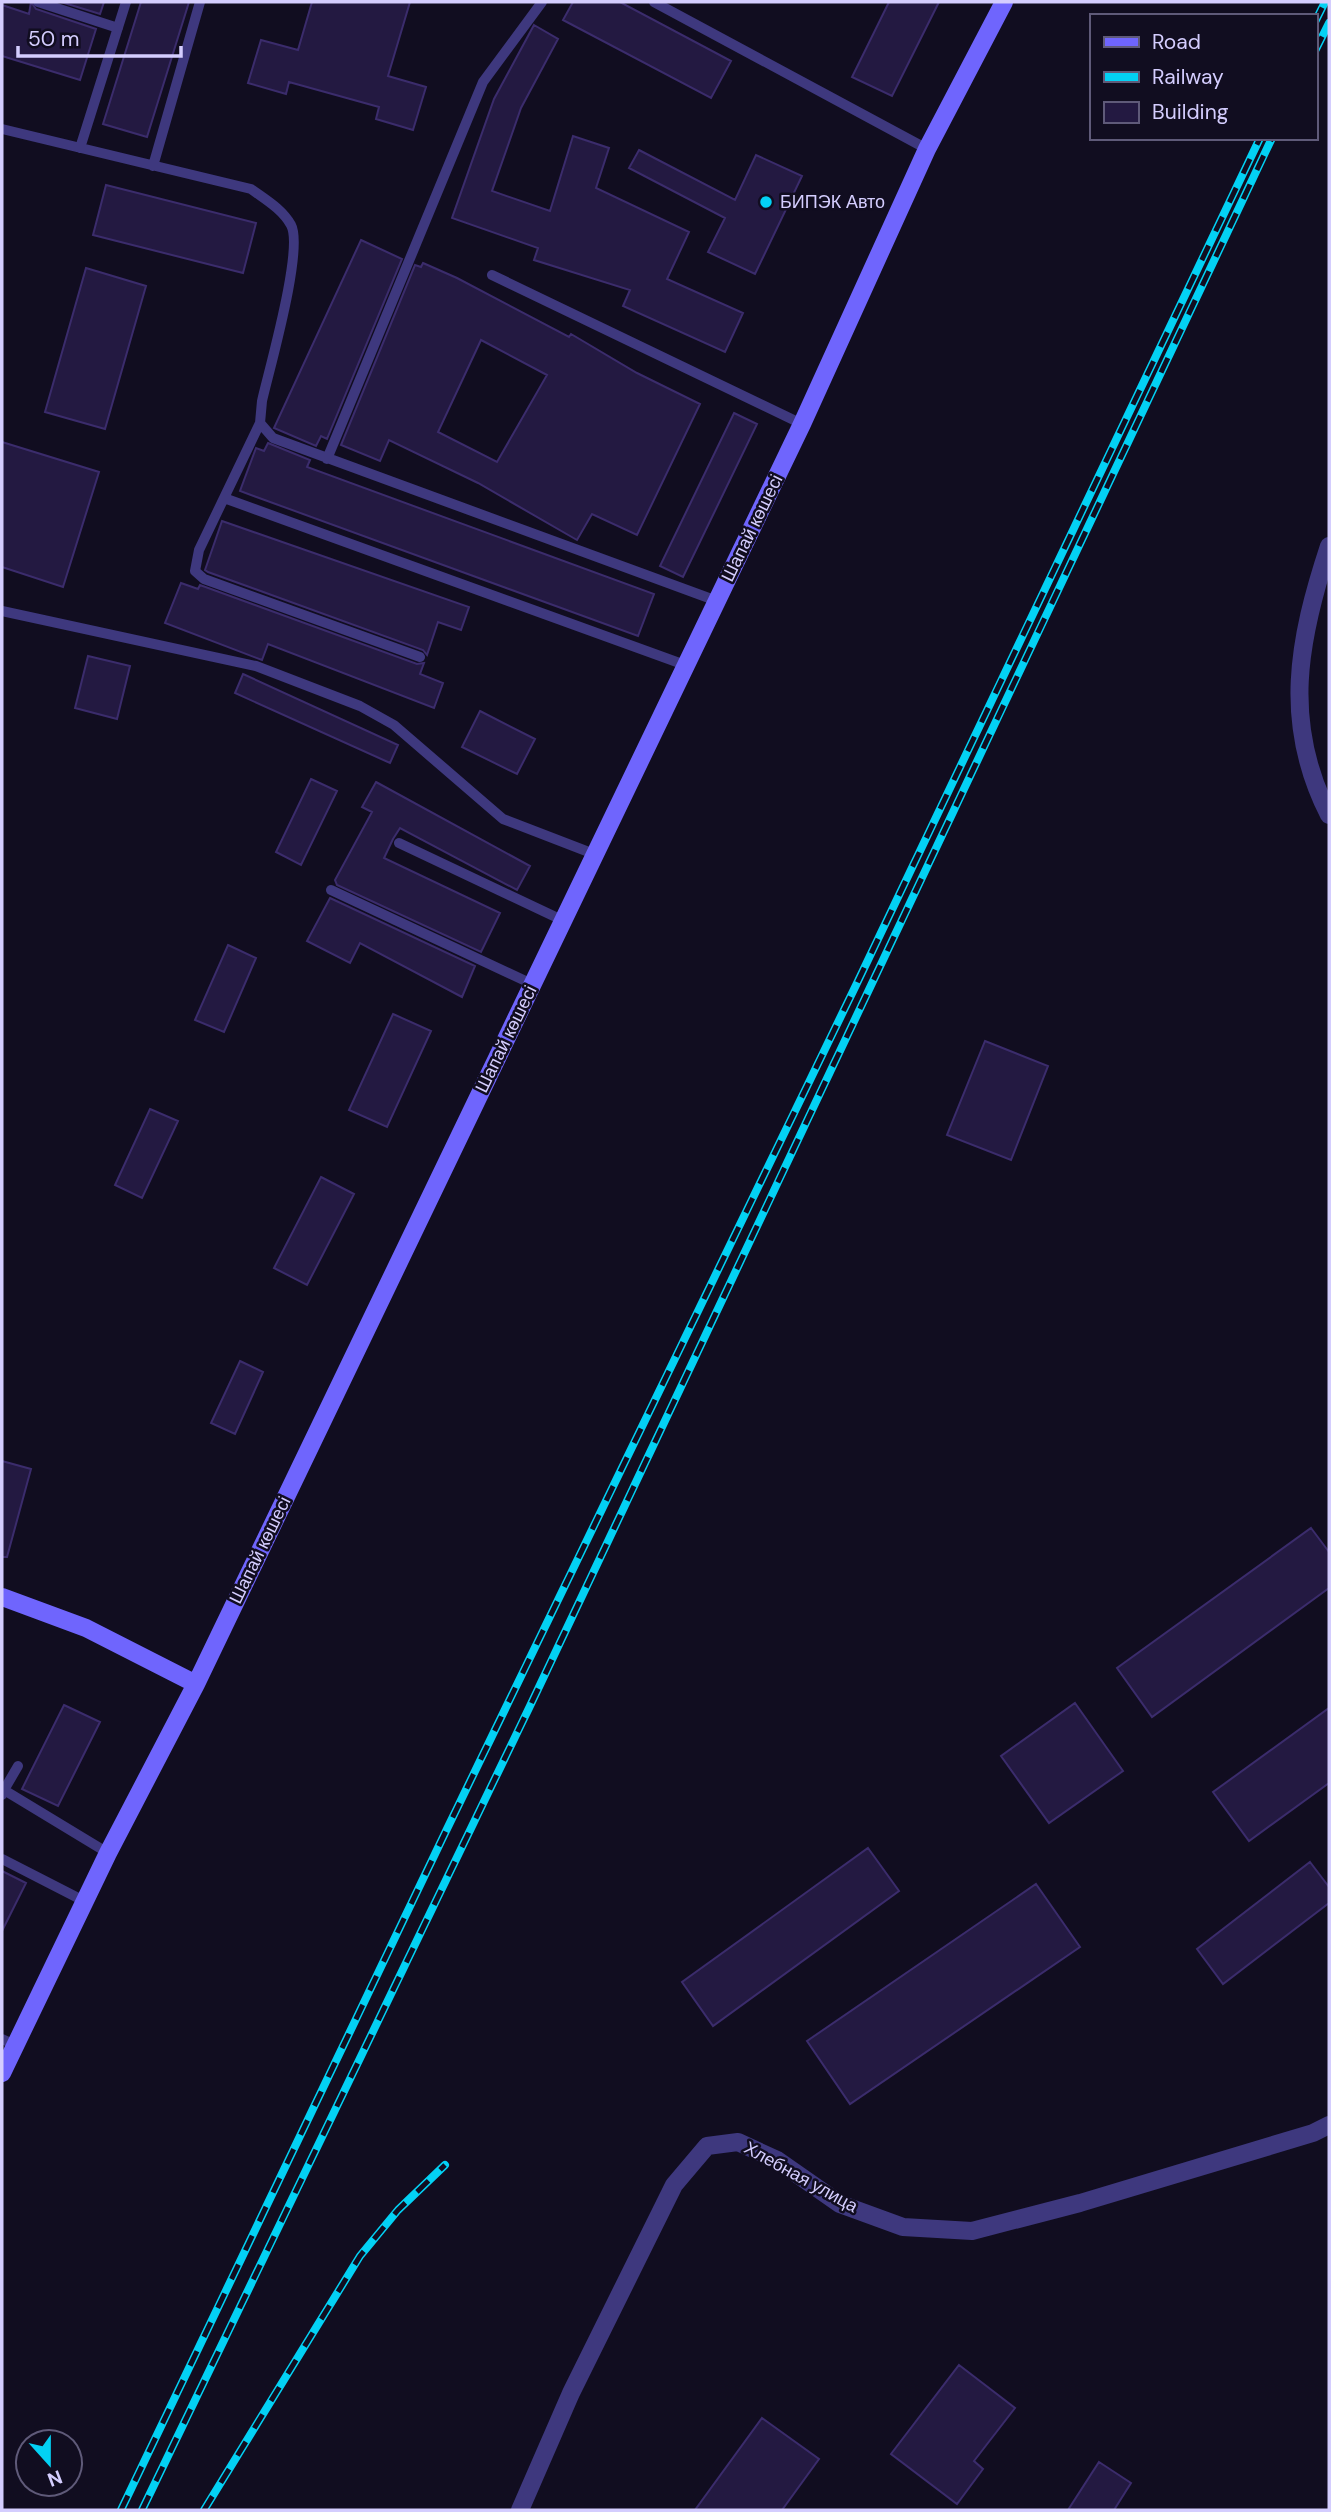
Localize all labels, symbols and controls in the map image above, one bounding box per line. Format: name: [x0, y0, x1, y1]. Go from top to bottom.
scale bar: [18, 14, 180, 58]
legend: [1090, 14, 1317, 140]
text: 50 m: [28, 25, 79, 53]
text: Road: [1152, 28, 1201, 56]
text: Railway: [1152, 63, 1224, 91]
text: Building: [1152, 98, 1229, 126]
place label: БИПЭК Авто: [780, 190, 885, 214]
marker: БИПЭК Авто: [758, 194, 774, 210]
street label: Шапай көшесі: [716, 470, 788, 586]
street label: Шапай көшесі: [470, 981, 542, 1097]
street label: Шапай көшесі: [224, 1492, 296, 1608]
street label: Хлебная улица: [740, 2136, 863, 2219]
north arrow: [14, 2428, 84, 2498]
text: N: [44, 2464, 66, 2493]

